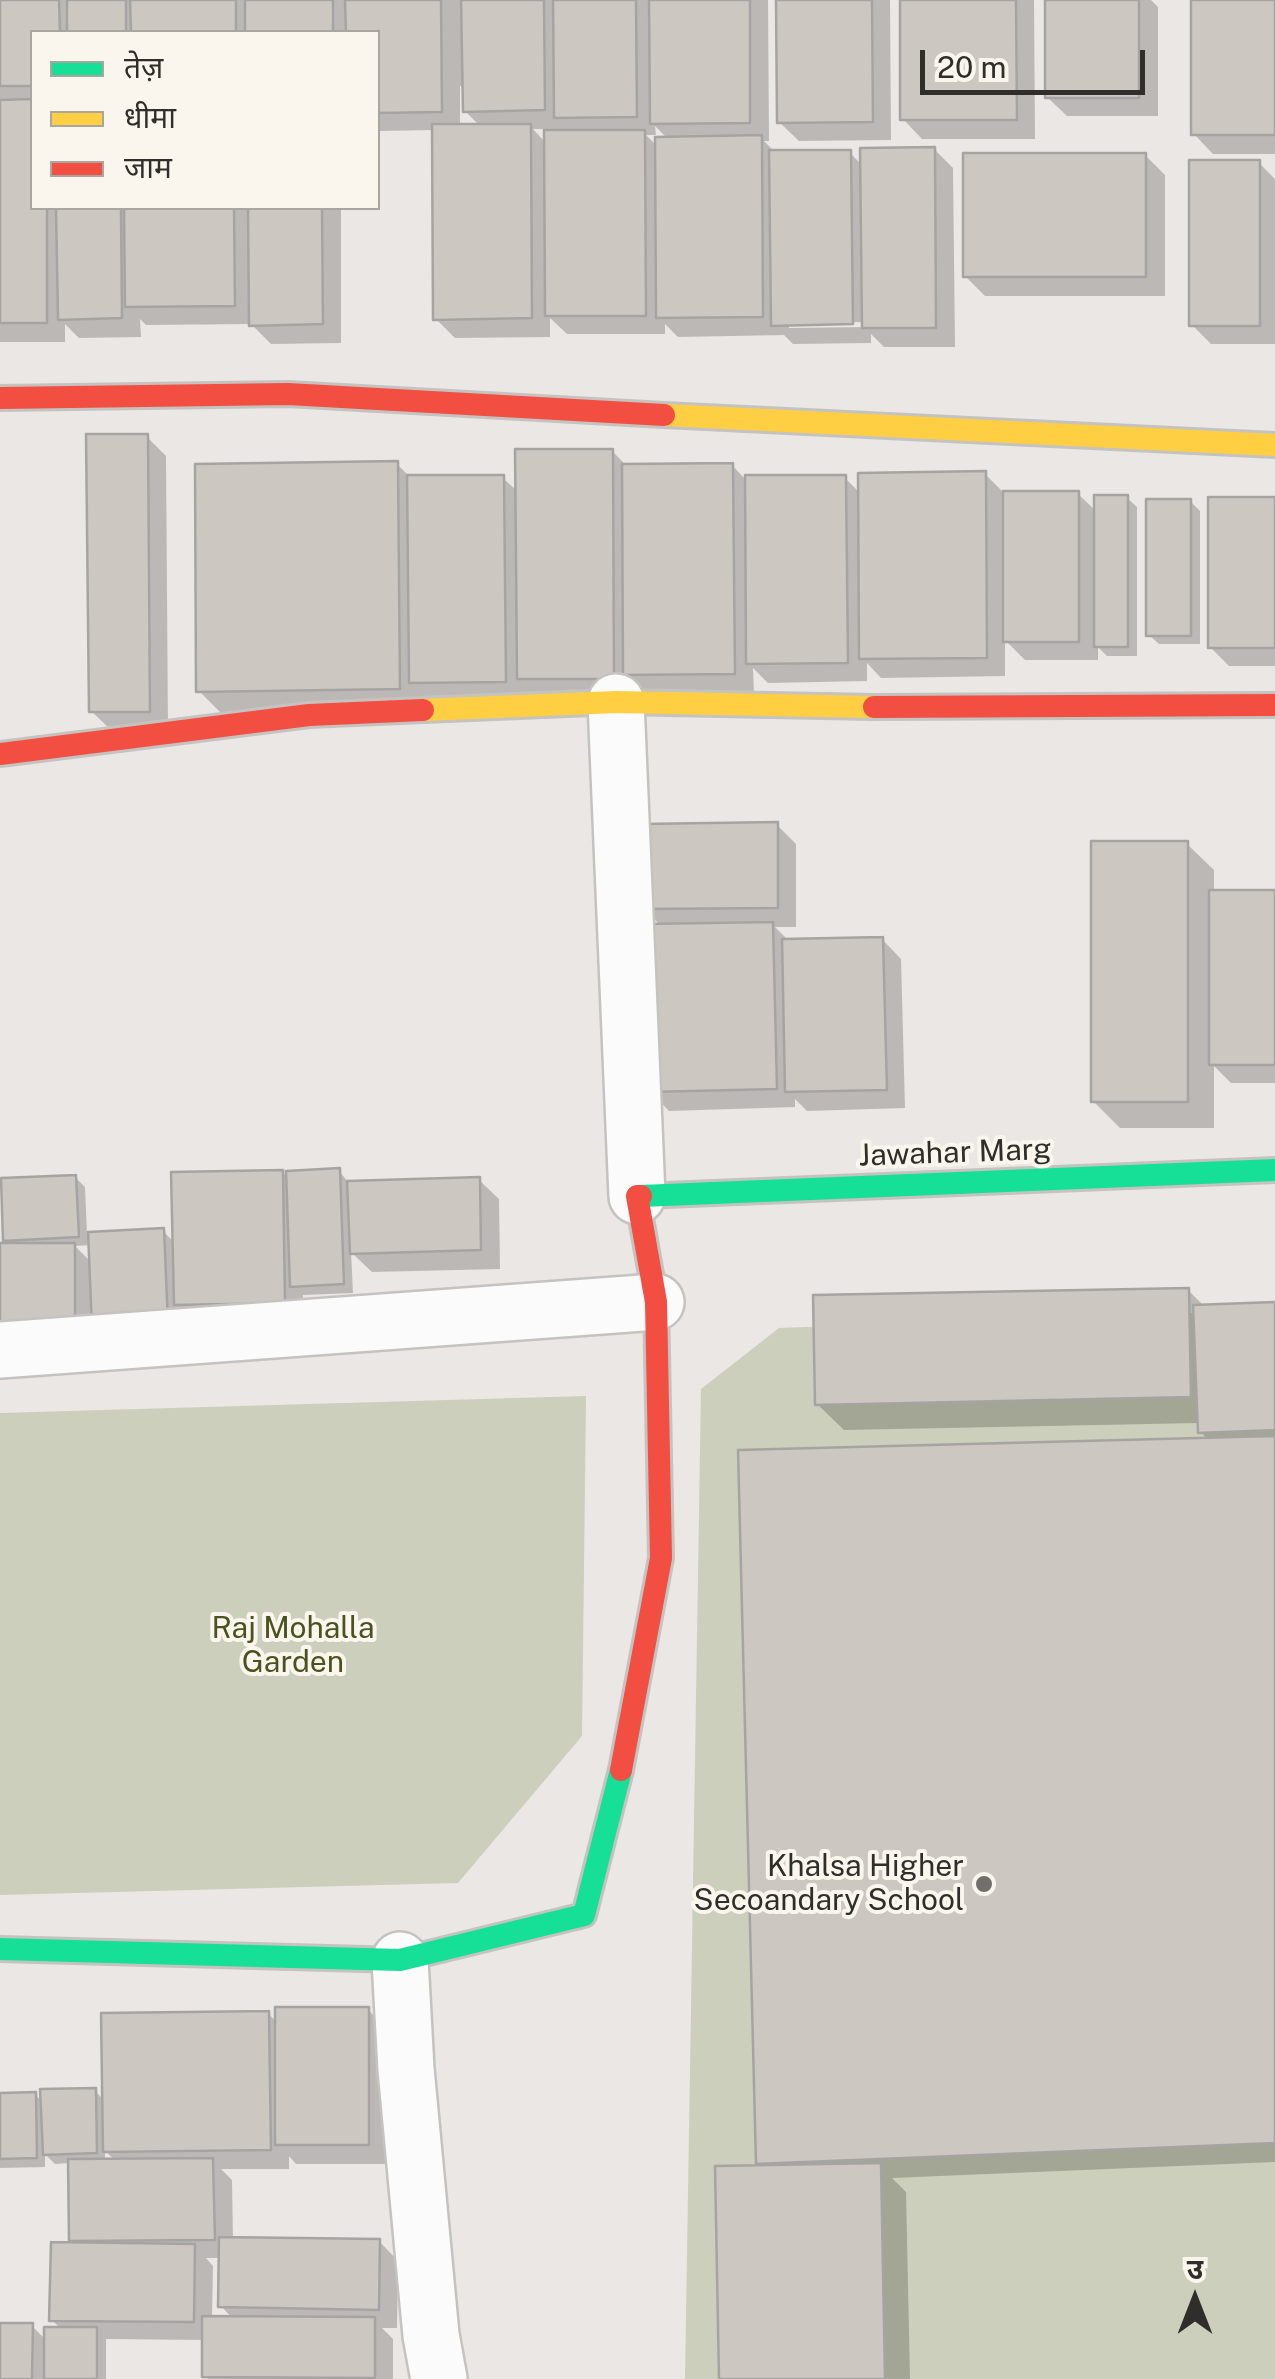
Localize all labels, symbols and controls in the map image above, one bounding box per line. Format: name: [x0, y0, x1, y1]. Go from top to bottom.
legend: [30, 30, 380, 210]
scale bar: [925, 30, 1150, 92]
text: तेज़: [124, 49, 163, 85]
text: 20 m: [937, 49, 1006, 85]
text: धीमा: [124, 99, 176, 135]
text: जाम: [124, 149, 172, 185]
street label: Jawahar Marg: [858, 1132, 1052, 1174]
park label: Raj Mohalla Garden: [211, 1611, 375, 1682]
place label: Khalsa Higher Secoandary School: [694, 1849, 964, 1920]
marker: Khalsa Higher Secoandary School: [973, 1873, 995, 1895]
north arrow: [1145, 2249, 1245, 2349]
text: उ: [1187, 2252, 1203, 2285]

